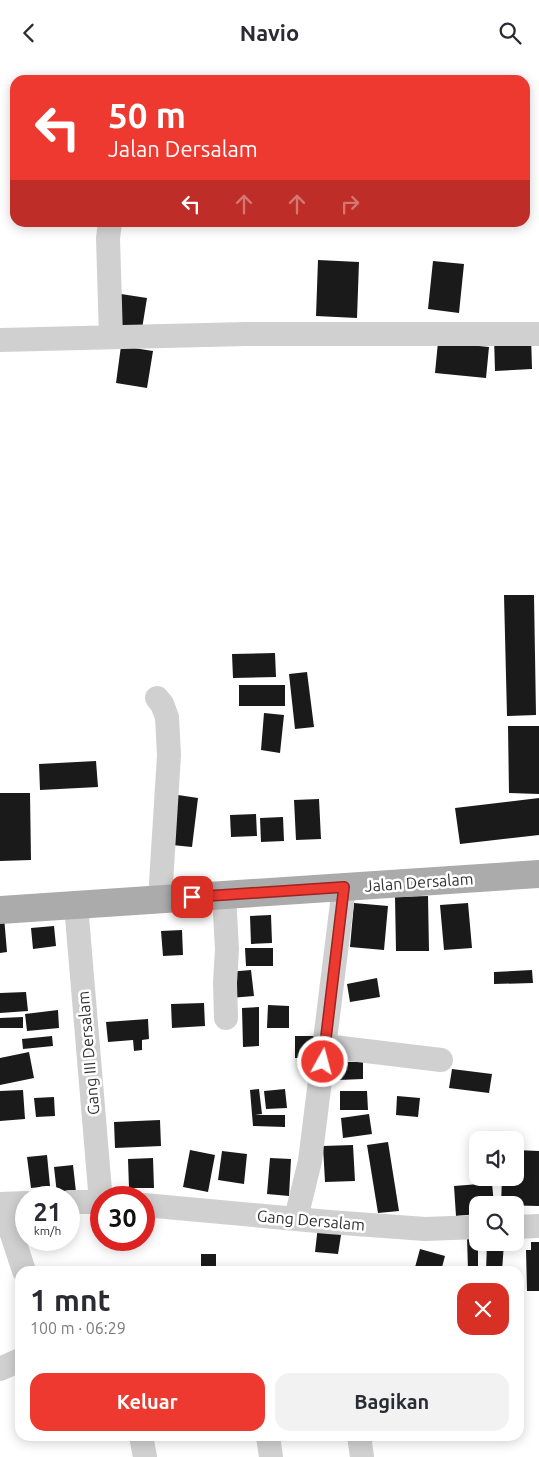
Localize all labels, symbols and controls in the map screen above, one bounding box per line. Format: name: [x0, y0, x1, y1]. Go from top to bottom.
icon: back: [15, 19, 43, 47]
icon: search: [496, 19, 524, 47]
text: Navio: [240, 20, 299, 45]
icon: left: [25, 95, 90, 160]
text: 50 m: [108, 95, 186, 135]
text: Jalan Dersalam: [108, 136, 258, 161]
icon: left: [177, 190, 205, 218]
icon: ahead: [230, 190, 258, 218]
icon: ahead: [283, 190, 311, 218]
icon: right: [336, 190, 364, 218]
street label: Jalan Dersalam: [364, 869, 474, 895]
pin: [171, 876, 213, 918]
icon: arrive: [178, 883, 206, 911]
street label: Gang III Dersalam: [74, 990, 102, 1116]
position arrow: [296, 1035, 348, 1087]
map controls: [469, 1131, 524, 1251]
button: sound: [469, 1131, 524, 1186]
speed limit sign: 30: [90, 1186, 155, 1251]
button: search: [469, 1196, 524, 1251]
text: 21: [33, 1198, 62, 1226]
street label: Gang Dersalam: [256, 1206, 366, 1234]
text: km/h: [34, 1224, 61, 1237]
text: 1 mnt: [30, 1283, 110, 1317]
button: close: [457, 1283, 509, 1335]
text: 100 m · 06:29: [30, 1319, 126, 1337]
button: Keluar: [30, 1373, 265, 1431]
button: Bagikan: [275, 1373, 509, 1431]

